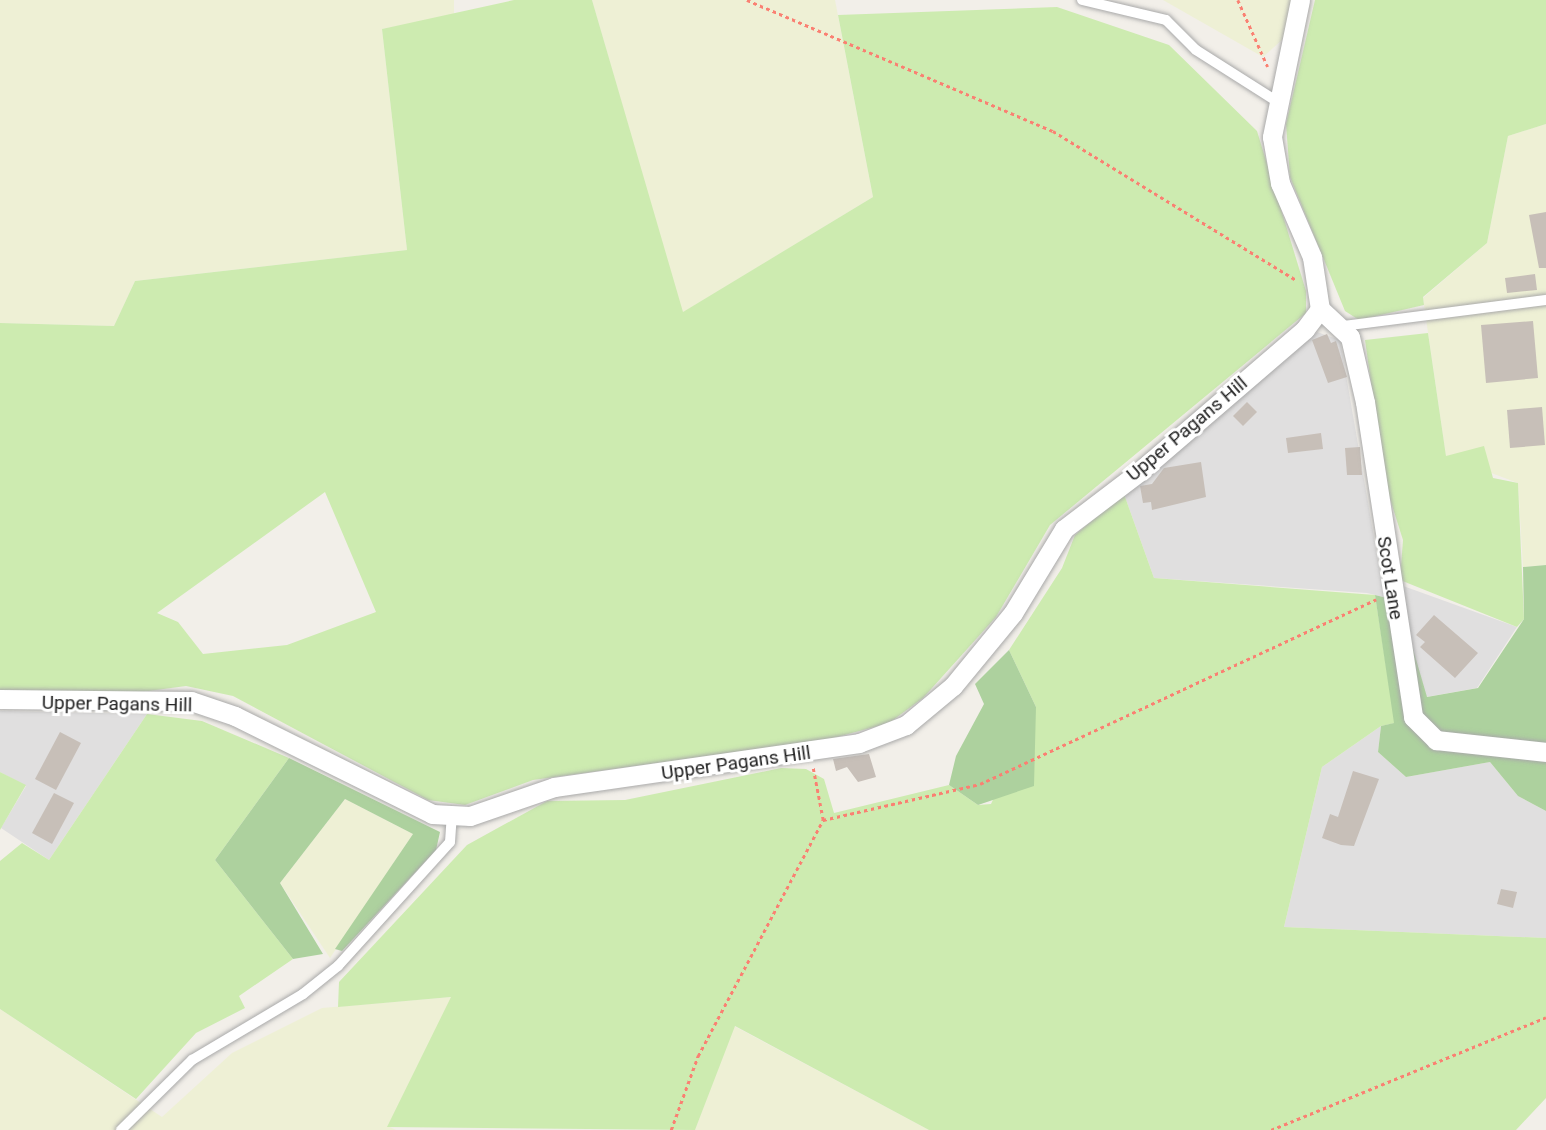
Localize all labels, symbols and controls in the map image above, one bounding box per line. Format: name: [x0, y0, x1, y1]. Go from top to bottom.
street label: Upper Pagans Hill: [1122, 372, 1252, 486]
street label: Scot Lane: [1372, 535, 1408, 621]
street label: Upper Pagans Hill: [42, 691, 192, 717]
street label: Upper Pagans Hill: [660, 741, 812, 785]

